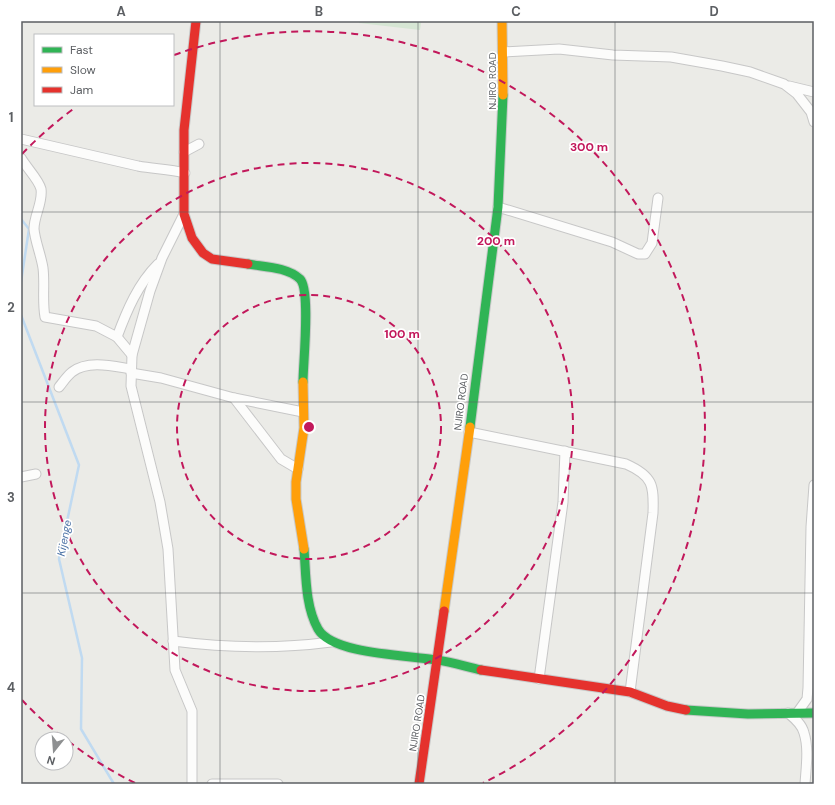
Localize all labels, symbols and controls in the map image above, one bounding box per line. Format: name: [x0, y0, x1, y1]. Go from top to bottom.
text: A: [116, 3, 126, 20]
text: B: [315, 3, 323, 20]
text: C: [511, 3, 521, 20]
text: D: [709, 3, 719, 20]
legend: [34, 34, 174, 106]
text: Fast: [70, 42, 93, 58]
street label: NJIRO ROAD: [486, 52, 499, 110]
text: Slow: [70, 62, 96, 78]
text: Jam: [70, 82, 93, 98]
text: 1: [9, 109, 13, 126]
text: 300 m: [570, 139, 608, 155]
text: 200 m: [477, 233, 515, 249]
text: 2: [7, 299, 15, 316]
text: 100 m: [384, 326, 420, 342]
street label: NJIRO ROAD: [451, 373, 471, 431]
centre of rings: [302, 420, 316, 434]
text: 3: [7, 489, 15, 506]
water label: Kijenge: [54, 519, 74, 557]
text: 4: [7, 679, 15, 696]
street label: NJIRO ROAD: [406, 694, 428, 752]
north arrow: [34, 731, 74, 771]
text: N: [45, 753, 57, 768]

